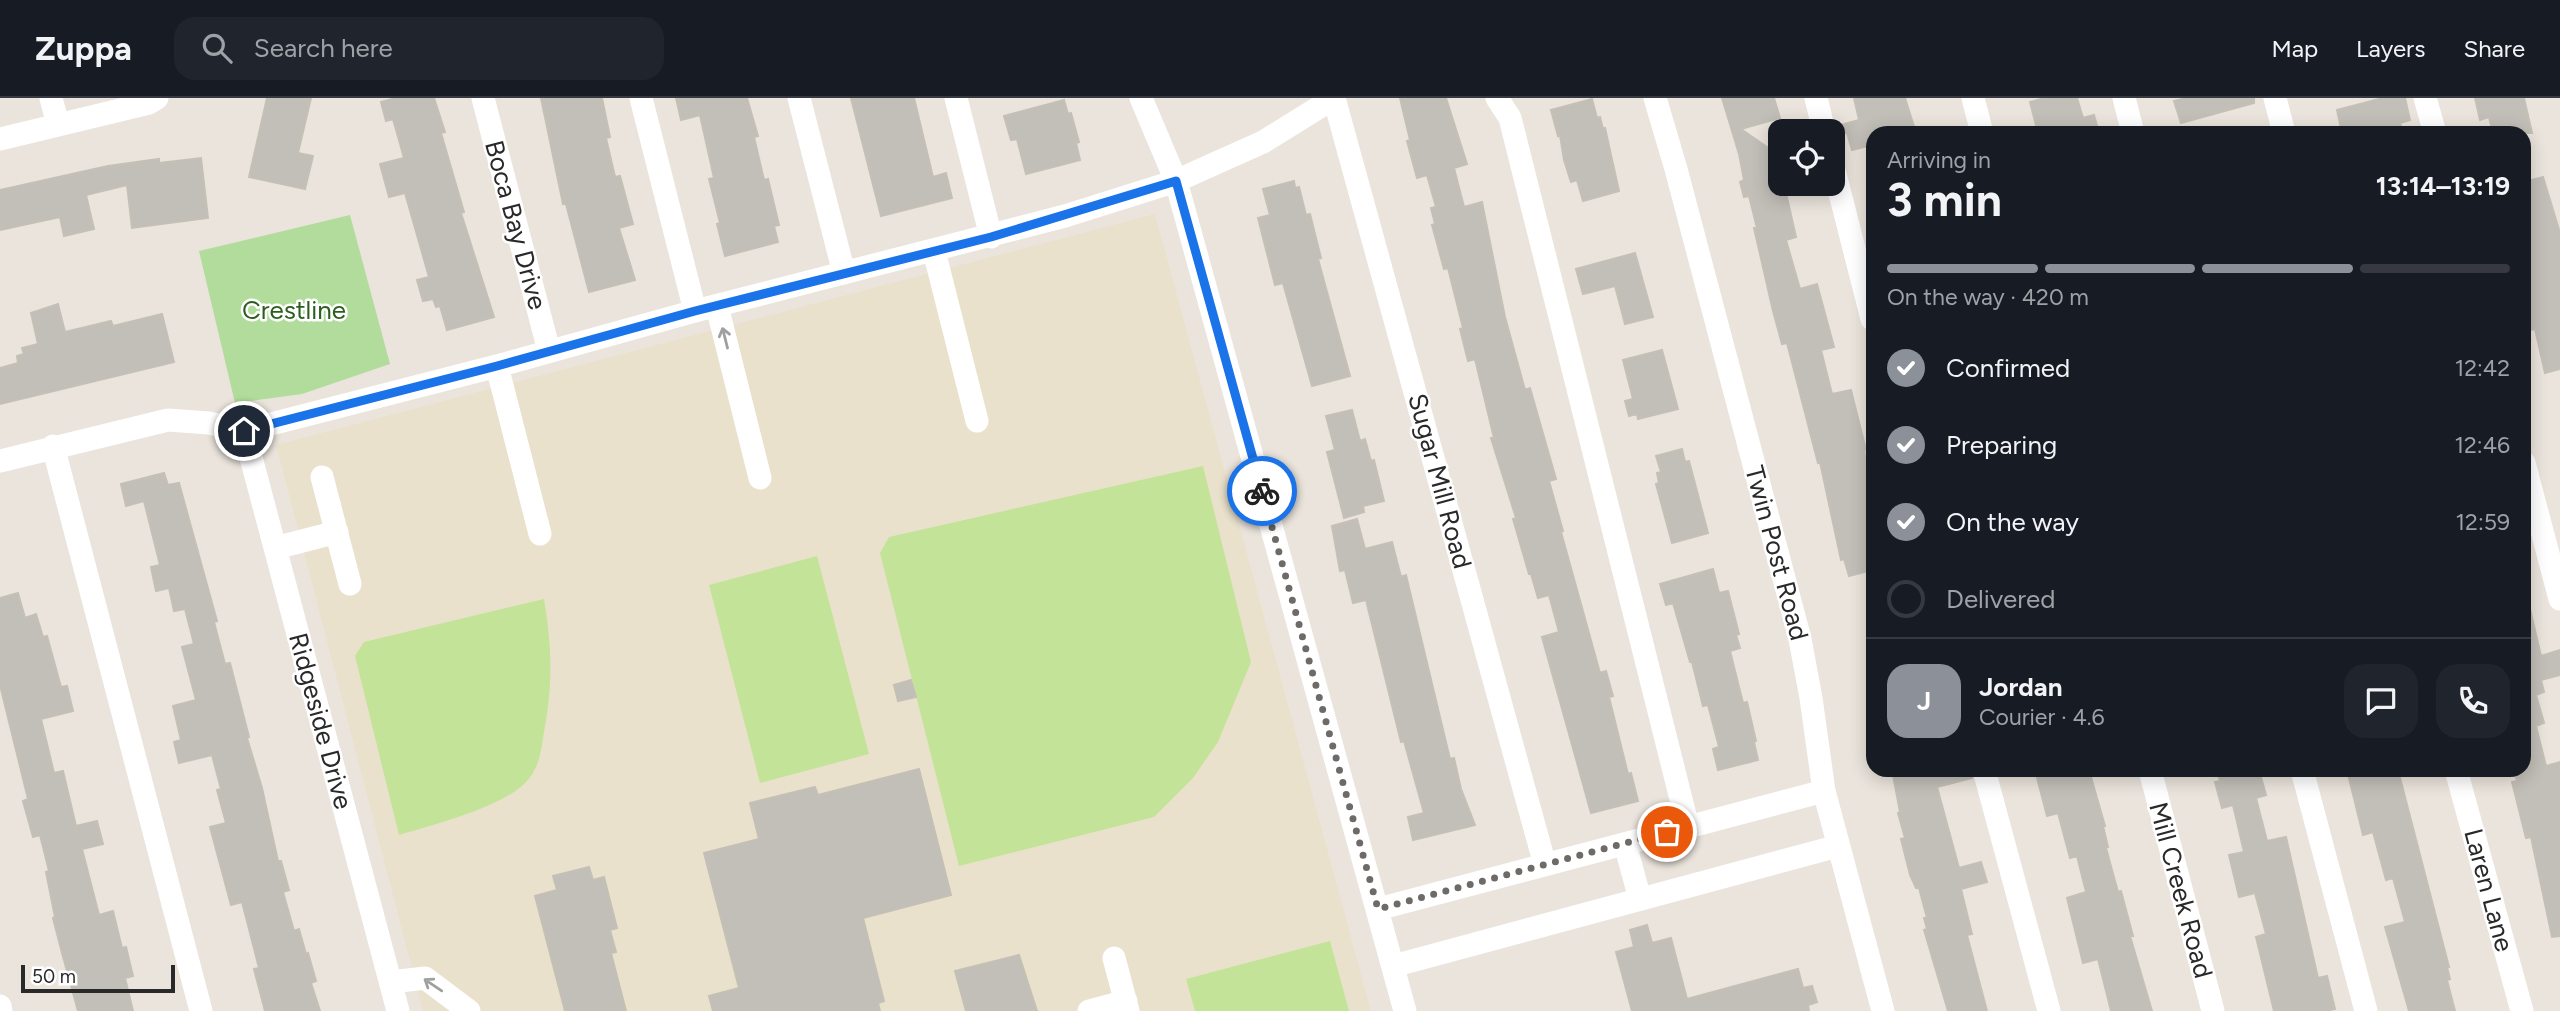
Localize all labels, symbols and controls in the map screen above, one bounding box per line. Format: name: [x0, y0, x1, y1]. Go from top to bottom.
search box: [174, 17, 664, 80]
text: Zuppa: [35, 29, 132, 68]
icon: search: [198, 29, 236, 67]
text: Search here: [254, 32, 393, 64]
text: Map: [2271, 34, 2318, 63]
text: Layers: [2356, 34, 2425, 63]
text: Share: [2463, 34, 2525, 63]
map controls: [1768, 119, 1845, 196]
button: locate: [1768, 119, 1845, 196]
street label: Boca Bay Drive: [478, 137, 554, 313]
text: Arriving in: [1887, 146, 1991, 174]
text: 13:14–13:19: [2376, 170, 2510, 202]
text: 3 min: [1887, 172, 2002, 228]
text: On the way · 420 m: [1887, 283, 2089, 311]
park label: Crestline: [242, 294, 346, 326]
one-way arrow: [718, 327, 731, 350]
icon: check: [1887, 349, 1925, 387]
text: Confirmed: [1946, 352, 2070, 384]
text: 12:42: [2455, 354, 2510, 382]
street label: Sugar Mill Road: [1401, 390, 1479, 572]
pin: [214, 401, 274, 461]
icon: home: [225, 412, 263, 450]
icon: check: [1887, 426, 1925, 464]
text: Preparing: [1946, 429, 2057, 461]
text: 12:46: [2455, 431, 2510, 459]
courier: [1227, 456, 1297, 526]
street label: Twin Post Road: [1738, 462, 1816, 644]
icon: bike: [1243, 472, 1281, 510]
icon: check: [1887, 503, 1925, 541]
text: On the way: [1946, 506, 2079, 538]
text: 12:59: [2456, 508, 2510, 536]
text: Delivered: [1946, 583, 2055, 615]
street label: Ridgeside Drive: [282, 629, 360, 813]
button: chat: [2344, 664, 2418, 738]
button: phone: [2436, 664, 2510, 738]
text: Jordan: [1979, 671, 2062, 703]
text: J: [1917, 685, 1931, 717]
text: Courier · 4.6: [1979, 703, 2105, 731]
street label: Mill Creek Road: [2142, 799, 2220, 981]
pin: [1637, 802, 1697, 862]
icon: bag: [1648, 813, 1686, 851]
street label: Laren Lane: [2457, 825, 2521, 955]
scale bar: [21, 962, 175, 994]
text: 50 m: [32, 965, 76, 988]
one-way arrow: [424, 978, 443, 992]

